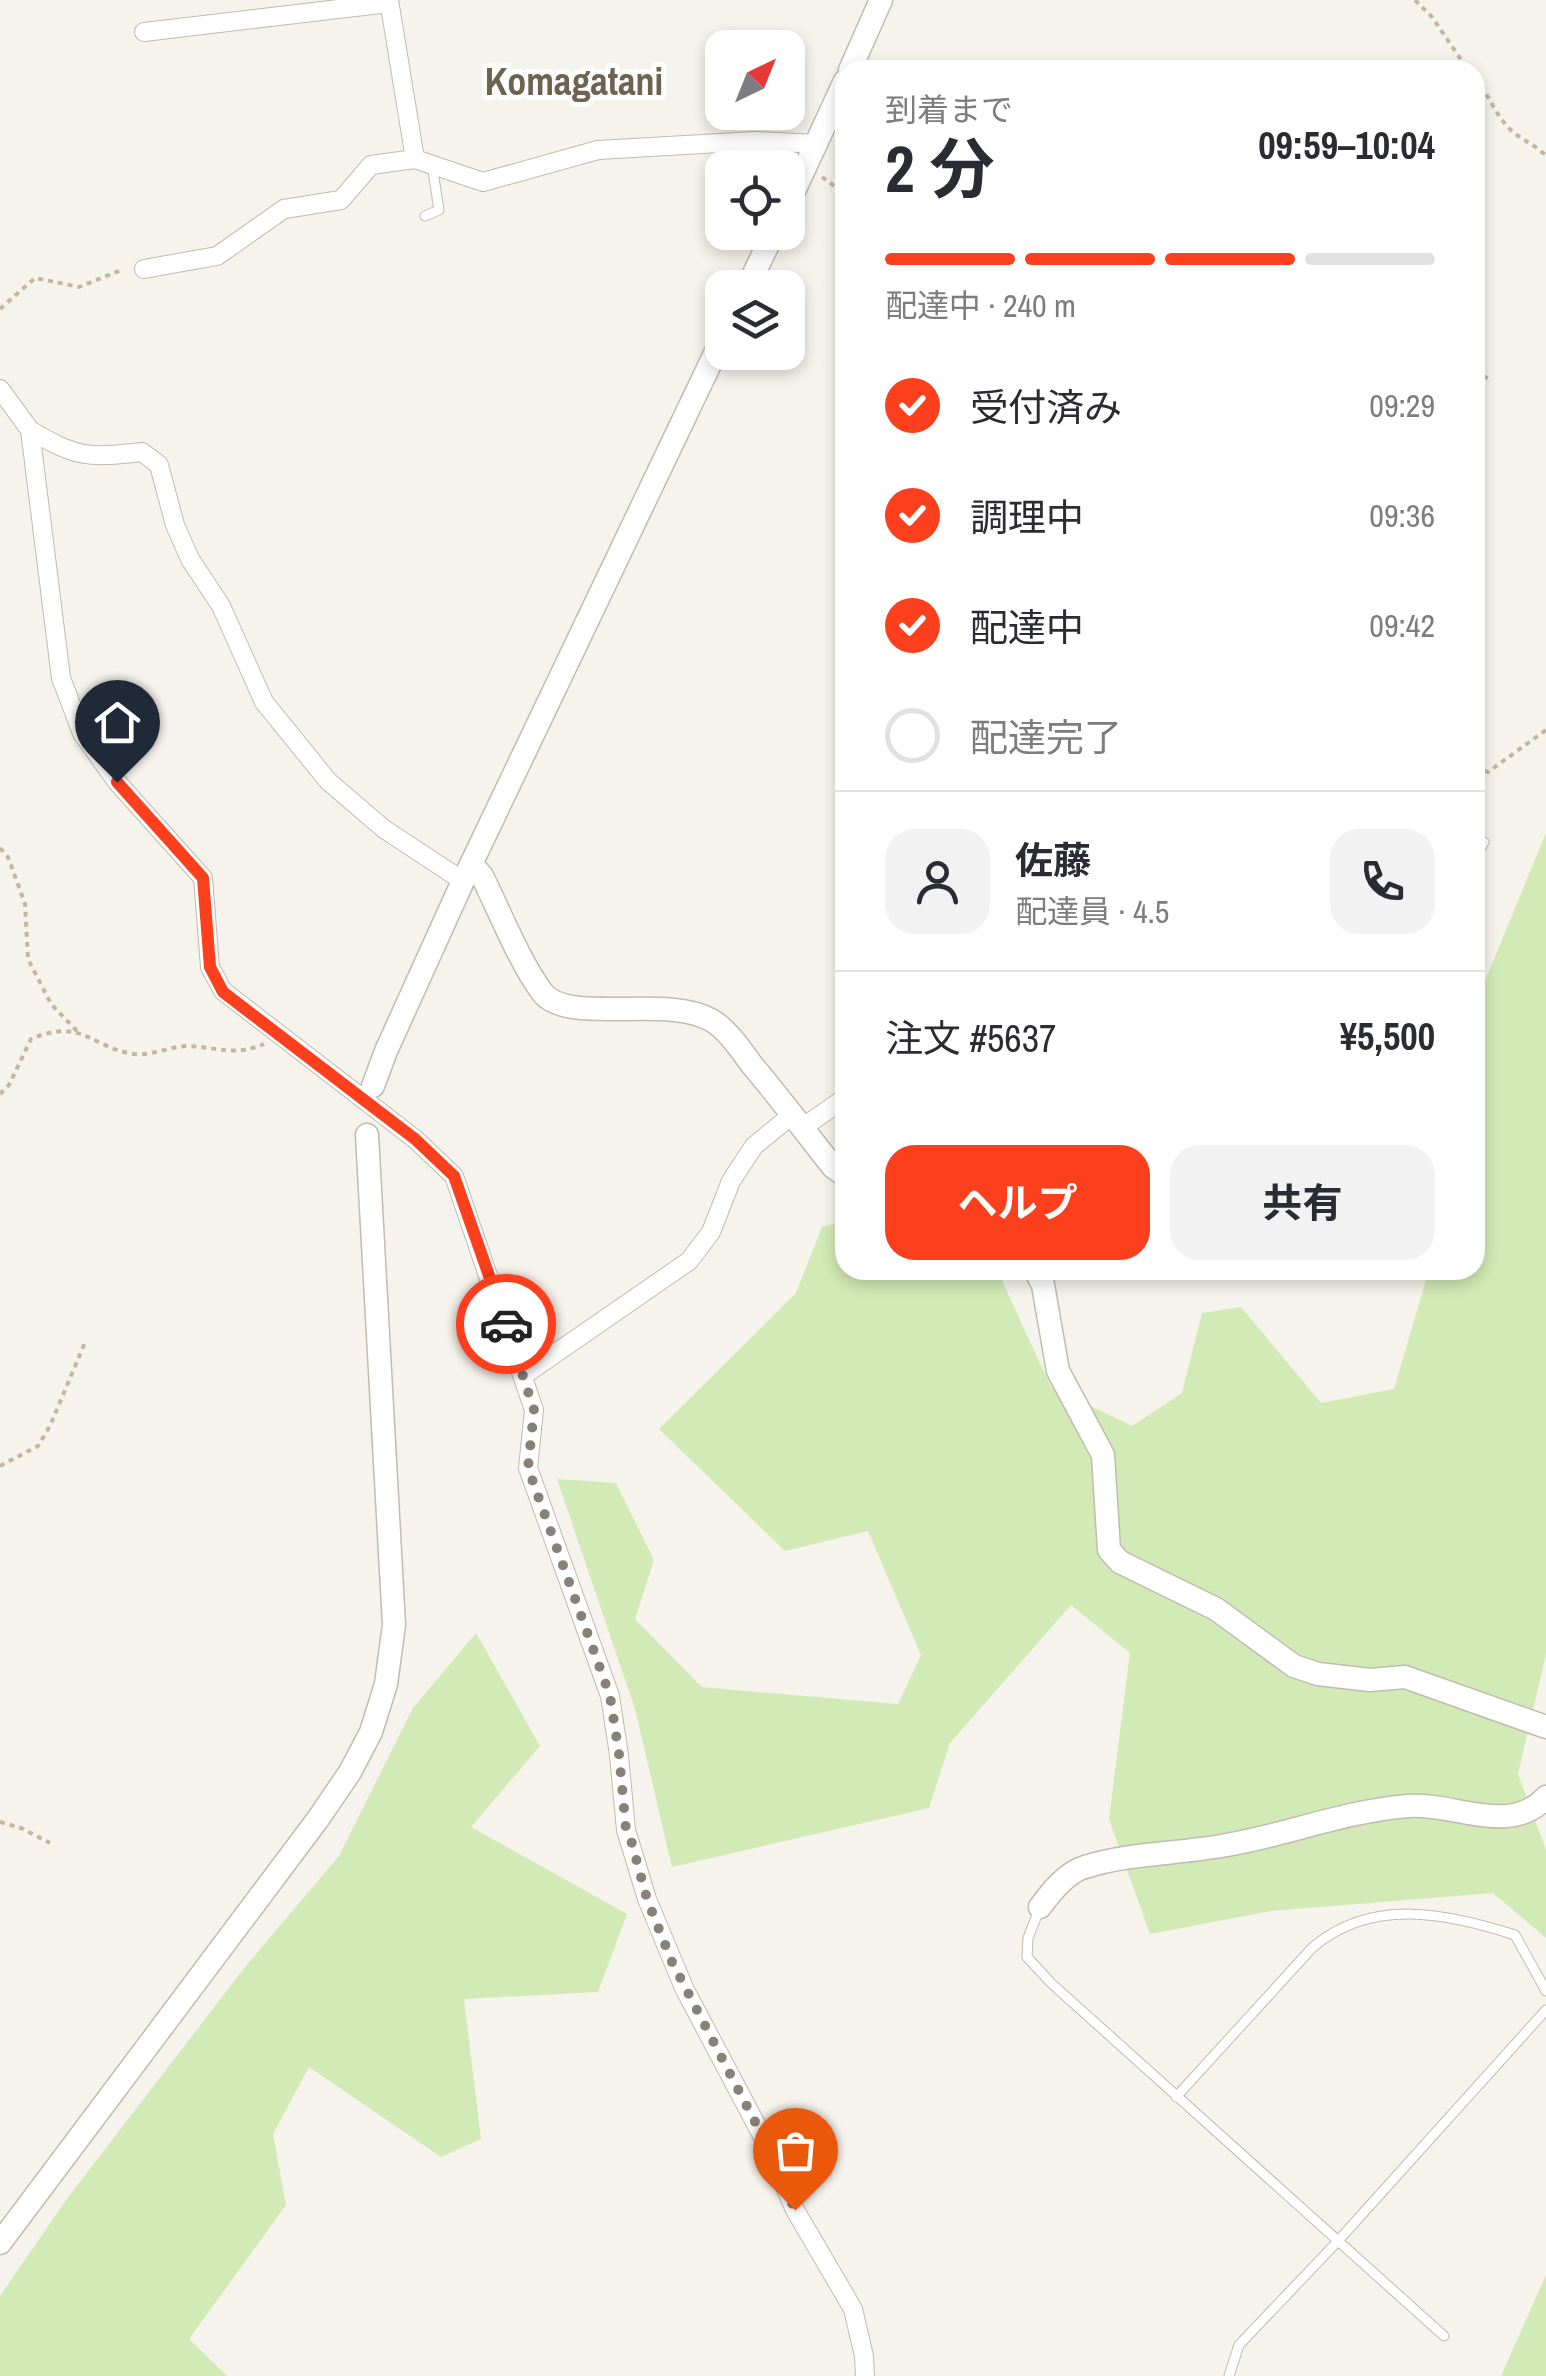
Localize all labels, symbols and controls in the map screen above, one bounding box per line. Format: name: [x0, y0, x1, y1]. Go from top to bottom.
north arrow: [705, 30, 805, 130]
map controls: [705, 30, 805, 370]
district label: Komagatani: [485, 56, 663, 107]
text: 到着まで: [885, 88, 1013, 131]
text: 09:59–10:04: [1258, 120, 1435, 171]
text: 2 分: [885, 125, 994, 212]
button: locate: [705, 150, 805, 250]
button: layers: [705, 270, 805, 370]
text: 配達中 · 240 m: [885, 284, 1076, 327]
icon: check: [885, 378, 940, 433]
text: 受付済み: [970, 382, 1122, 433]
text: 09:29: [1369, 384, 1435, 427]
icon: check: [885, 488, 940, 543]
text: 調理中: [970, 492, 1084, 543]
text: 09:36: [1369, 494, 1435, 537]
icon: check: [885, 598, 940, 653]
text: 配達中: [970, 602, 1084, 653]
text: 09:42: [1369, 604, 1435, 647]
pin: [75, 680, 160, 783]
icon: home: [90, 695, 145, 750]
text: 配達完了: [970, 712, 1122, 763]
button: person: [885, 829, 990, 934]
button: phone: [1330, 829, 1435, 934]
text: 佐藤: [1015, 835, 1091, 886]
text: 配達員 · 4.5: [1015, 890, 1169, 933]
text: ¥5,500: [1340, 1011, 1435, 1062]
text: 注文 #5637: [885, 1013, 1056, 1064]
button: ヘルプ: [885, 1145, 1150, 1260]
button: 共有: [1170, 1145, 1435, 1260]
courier: [456, 1274, 556, 1374]
icon: car: [479, 1297, 534, 1352]
pin: [753, 2108, 838, 2211]
icon: bag: [768, 2123, 823, 2178]

